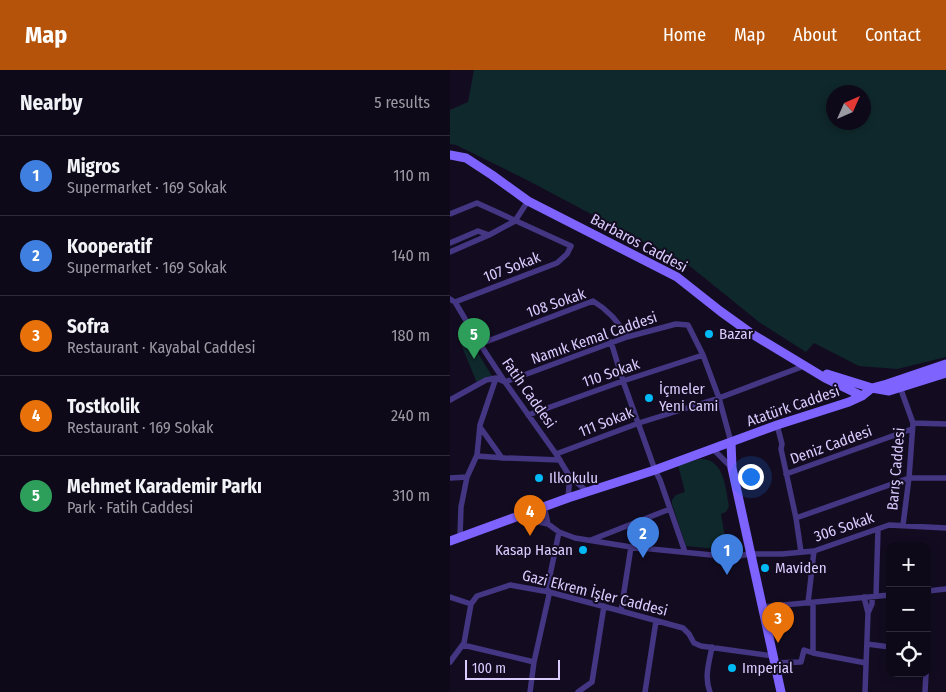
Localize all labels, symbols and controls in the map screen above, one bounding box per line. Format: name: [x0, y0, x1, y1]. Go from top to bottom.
text: Map: [25, 21, 67, 49]
text: Home: [663, 24, 706, 46]
text: Map: [734, 24, 765, 46]
text: About: [793, 24, 837, 46]
text: Contact: [865, 24, 921, 46]
north arrow: [826, 85, 871, 130]
text: Nearby: [20, 90, 82, 116]
text: 5 results: [374, 93, 430, 112]
text: Migros: [67, 155, 120, 178]
text: 1: [33, 166, 39, 185]
text: 110 m: [393, 166, 430, 185]
text: Supermarket · 169 Sokak: [67, 178, 227, 197]
street label: Barbaros Caddesi: [587, 210, 691, 276]
text: Kooperatif: [67, 235, 152, 258]
text: 2: [32, 246, 40, 265]
text: 140 m: [392, 246, 430, 265]
street label: 107 Sokak: [481, 248, 543, 286]
text: Supermarket · 169 Sokak: [67, 258, 227, 277]
street label: 108 Sokak: [524, 285, 588, 321]
street label: Namık Kemal Caddesi: [529, 308, 659, 368]
text: Sofra: [67, 315, 109, 338]
pin: 5: [458, 318, 490, 359]
place label: Bazar: [719, 325, 754, 343]
text: 3: [32, 326, 40, 345]
text: 180 m: [391, 326, 430, 345]
marker: Bazar: [703, 328, 715, 340]
text: Restaurant · Kayabal Caddesi: [67, 338, 256, 357]
street label: Fatih Caddesi: [498, 354, 560, 432]
street label: 110 Sokak: [580, 355, 642, 391]
place label: İçmeler Yeni Cami: [659, 380, 718, 415]
street label: Atatürk Caddesi: [744, 382, 842, 430]
marker: İçmeler Yeni Cami: [643, 392, 655, 404]
text: Tostkolik: [67, 395, 140, 418]
street label: 111 Sokak: [576, 403, 636, 441]
text: 4: [32, 406, 40, 425]
text: 240 m: [391, 406, 430, 425]
text: Restaurant · 169 Sokak: [67, 418, 213, 437]
street label: Deniz Caddesi: [788, 422, 874, 468]
street label: Barış Caddesi: [883, 427, 909, 511]
your location: [738, 464, 764, 490]
place label: Ilkokulu: [549, 469, 598, 487]
marker: Ilkokulu: [533, 472, 545, 484]
text: Mehmet Karademir Parkı: [67, 475, 262, 498]
text: 5: [32, 486, 40, 505]
text: 310 m: [393, 486, 430, 505]
pin: 4: [514, 495, 546, 536]
text: Park · Fatih Caddesi: [67, 498, 193, 517]
street label: 306 Sokak: [812, 508, 876, 546]
pin: 2: [627, 517, 659, 558]
pin: 1: [711, 534, 743, 575]
place label: Kasap Hasan: [495, 541, 573, 559]
map controls: [886, 542, 931, 677]
button: +: [886, 542, 931, 587]
marker: Kasap Hasan: [577, 544, 589, 556]
place label: Maviden: [775, 559, 827, 577]
marker: Maviden: [759, 562, 771, 574]
street label: Gazi Ekrem İşler Caddesi: [520, 566, 670, 620]
button: −: [886, 587, 931, 632]
pin: 3: [762, 602, 794, 643]
button: locate: [886, 632, 931, 677]
scale bar: [465, 657, 560, 680]
place label: Imperial: [742, 659, 793, 677]
text: 100 m: [472, 660, 506, 677]
marker: Imperial: [726, 662, 738, 674]

